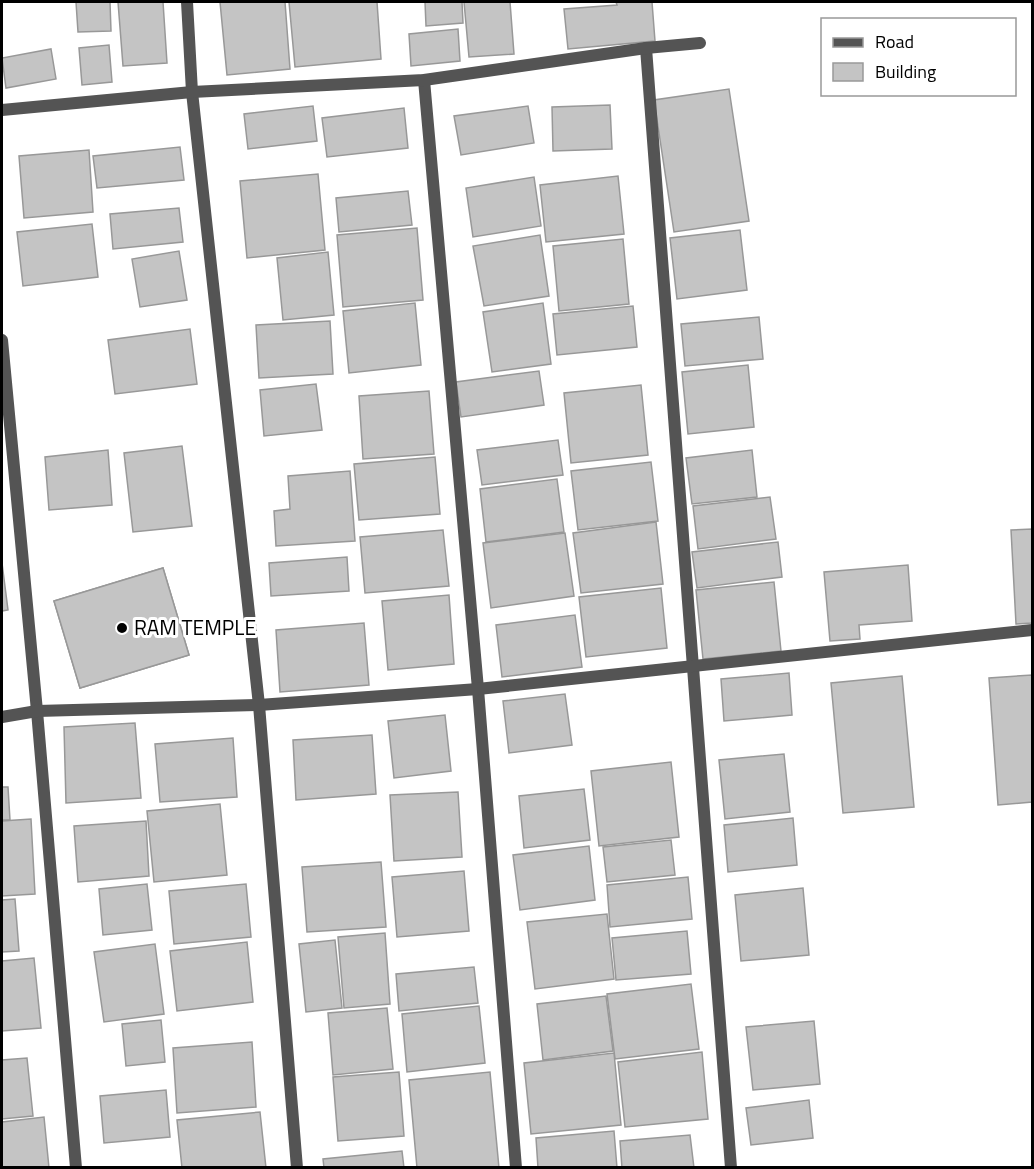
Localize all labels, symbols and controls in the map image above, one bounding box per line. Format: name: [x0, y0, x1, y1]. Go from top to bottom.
legend: [821, 18, 1016, 96]
text: Road: [875, 28, 914, 55]
text: Building: [875, 58, 936, 85]
place label: RAM TEMPLE: [134, 611, 256, 643]
marker: RAM TEMPLE: [115, 621, 129, 635]

